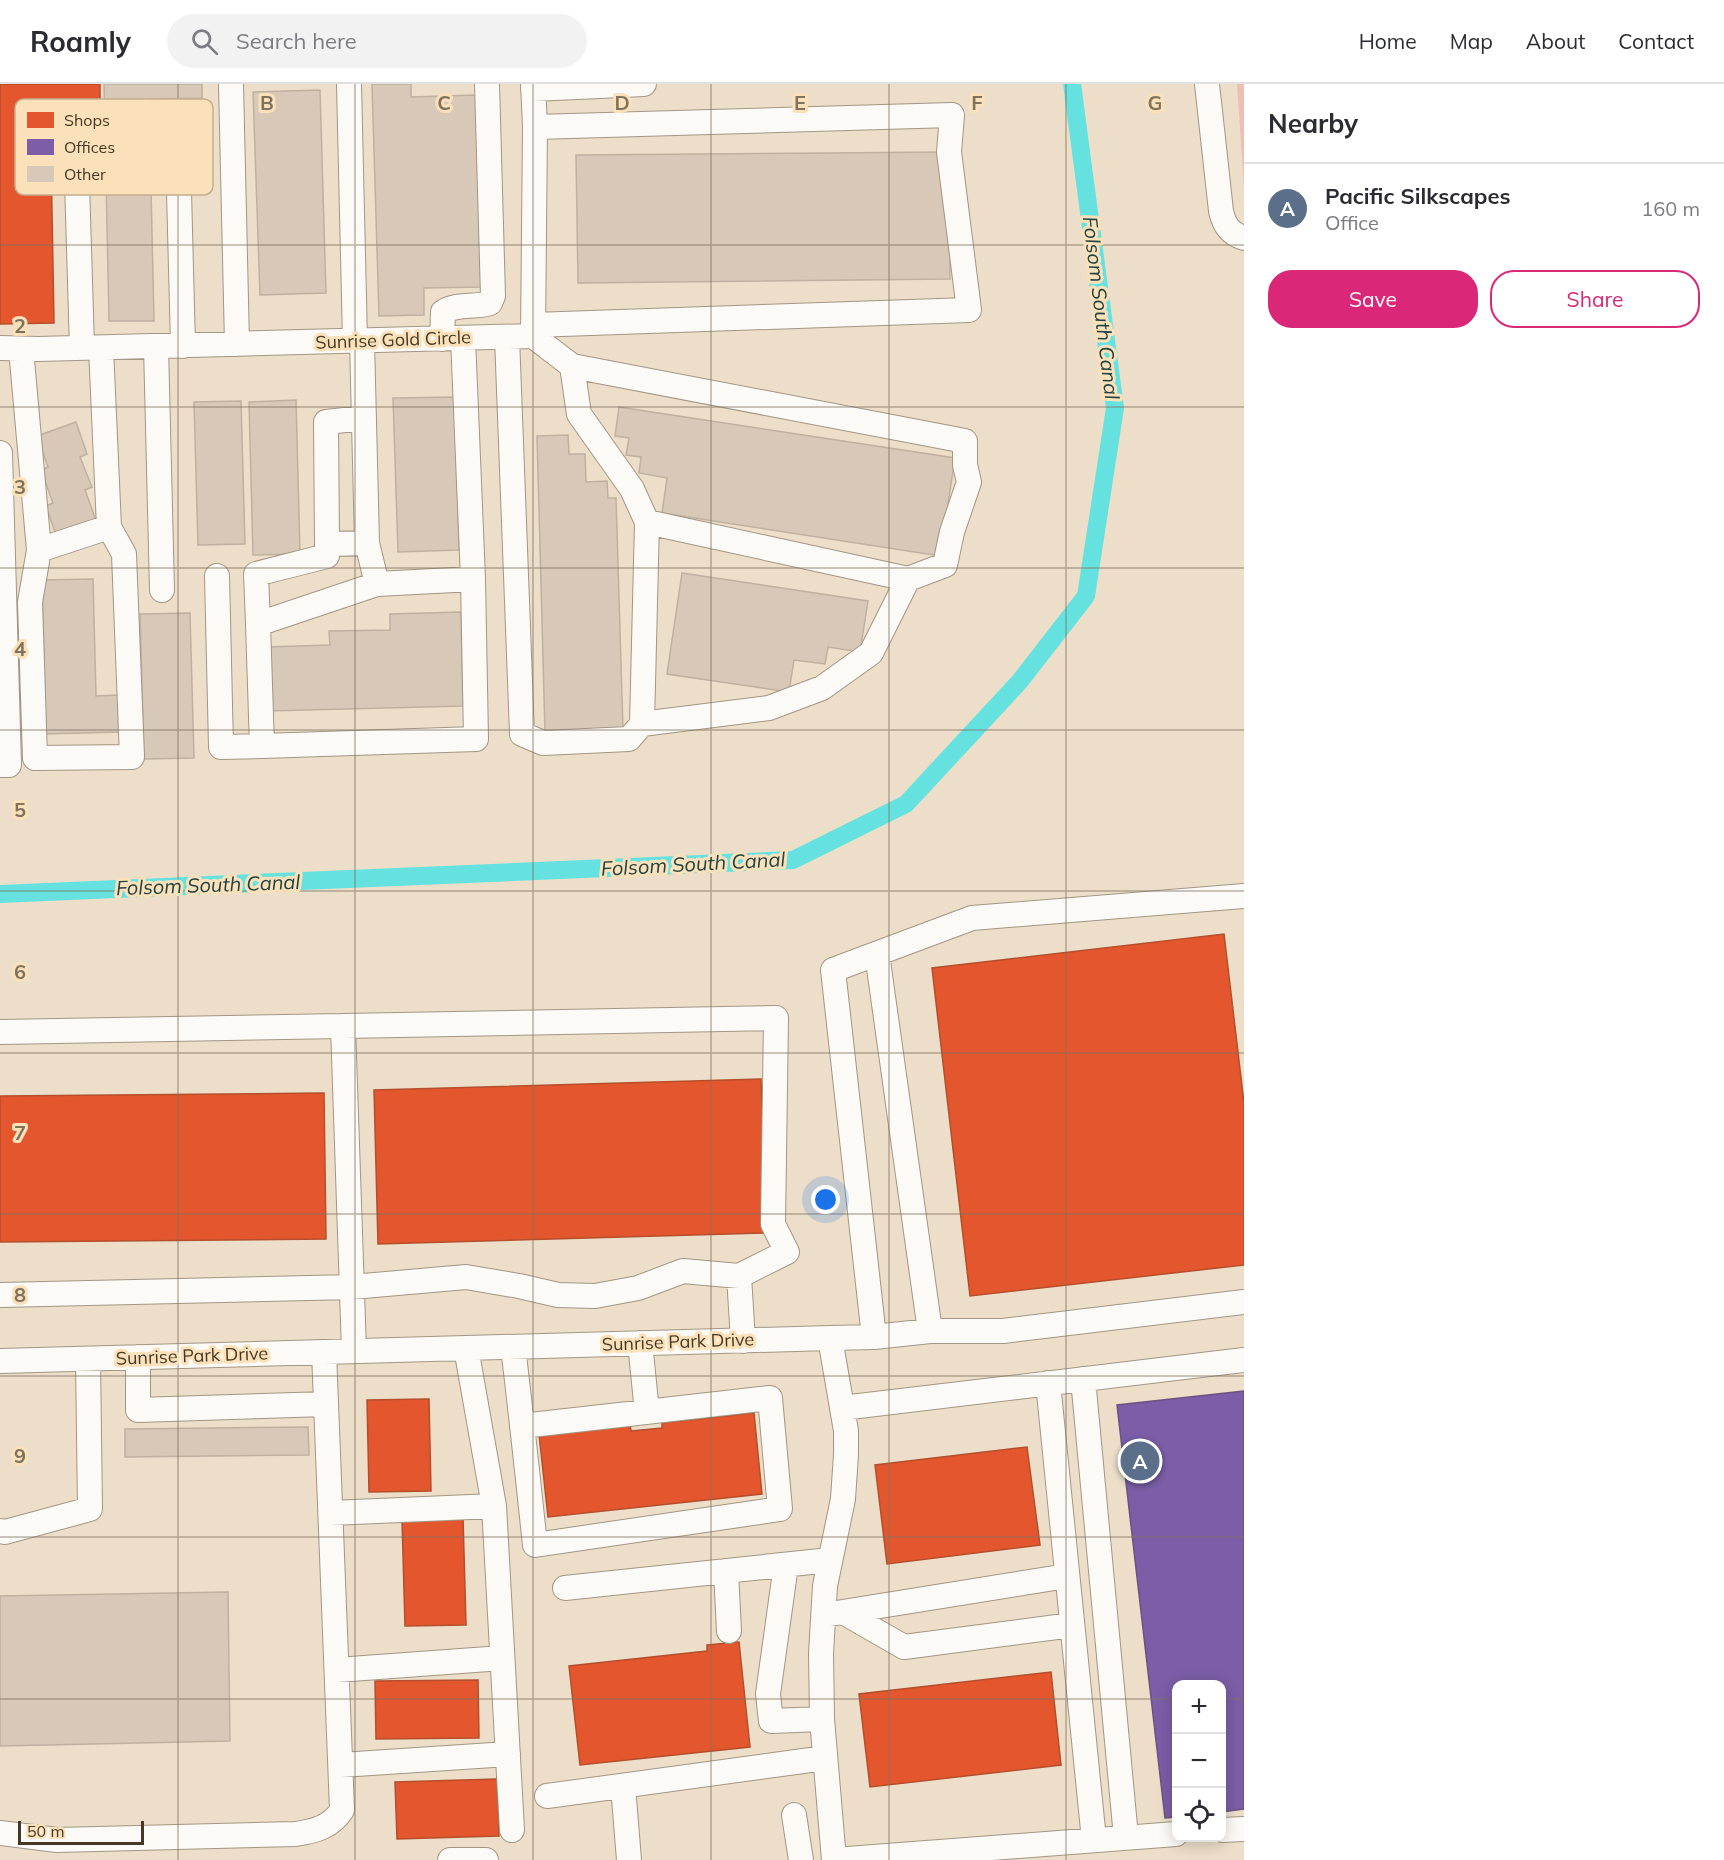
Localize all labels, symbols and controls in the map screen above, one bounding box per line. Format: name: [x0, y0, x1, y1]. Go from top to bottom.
search box: [167, 14, 587, 68]
text: Roamly: [30, 24, 131, 59]
icon: search: [188, 25, 221, 58]
text: Search here: [236, 27, 357, 55]
text: Home: [1359, 28, 1417, 54]
text: Map: [1450, 28, 1493, 54]
text: About: [1526, 28, 1585, 54]
text: Contact: [1618, 28, 1694, 54]
text: B: [260, 90, 274, 115]
text: C: [437, 90, 451, 115]
text: D: [614, 90, 630, 115]
text: E: [794, 90, 806, 115]
text: F: [971, 90, 983, 115]
text: G: [1148, 90, 1162, 115]
legend: [15, 99, 213, 195]
text: Nearby: [1268, 107, 1358, 140]
text: Shops: [64, 110, 110, 130]
text: Offices: [64, 137, 115, 157]
text: Other: [64, 164, 106, 184]
text: Pacific Silkscapes: [1325, 182, 1511, 210]
text: A: [1280, 196, 1295, 221]
text: 160 m: [1641, 196, 1700, 221]
text: Office: [1325, 210, 1379, 235]
water label: Folsom South Canal: [1078, 215, 1125, 401]
button: Save: [1268, 270, 1478, 328]
button: Share: [1490, 270, 1700, 328]
text: 2: [14, 313, 26, 338]
street label: Sunrise Gold Circle: [315, 325, 471, 354]
text: 3: [14, 474, 26, 499]
text: 4: [14, 636, 26, 661]
text: 5: [14, 797, 26, 822]
water label: Folsom South Canal: [600, 846, 786, 881]
water label: Folsom South Canal: [115, 869, 301, 900]
text: 6: [14, 959, 26, 984]
text: 7: [14, 1120, 26, 1145]
your location: [811, 1185, 840, 1214]
text: 8: [14, 1282, 26, 1307]
street label: Sunrise Park Drive: [601, 1327, 755, 1356]
street label: Sunrise Park Drive: [115, 1341, 269, 1370]
pin: A: [1120, 1438, 1160, 1484]
text: 9: [14, 1443, 26, 1468]
map controls: [1172, 1680, 1226, 1842]
button: +: [1172, 1680, 1226, 1734]
button: −: [1172, 1734, 1226, 1788]
button: locate: [1172, 1788, 1226, 1842]
scale bar: [18, 1818, 144, 1846]
text: 50 m: [27, 1821, 64, 1841]

